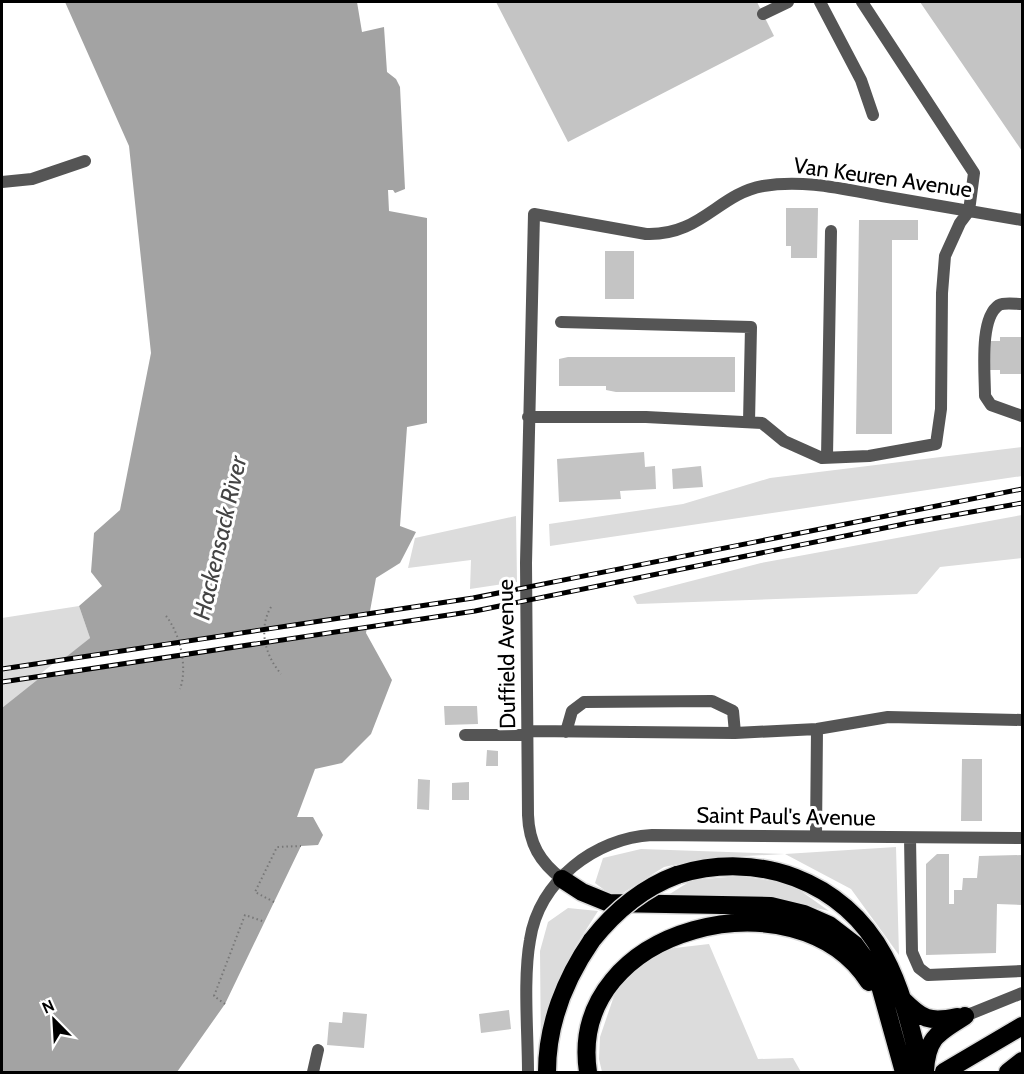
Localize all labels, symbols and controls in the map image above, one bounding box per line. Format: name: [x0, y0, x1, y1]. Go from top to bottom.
street label: Van Keuren Avenue: [792, 152, 974, 203]
water label: Hackensack River: [187, 452, 253, 623]
street label: Duffield Avenue: [492, 579, 521, 729]
street label: Saint Paul's Avenue: [696, 801, 876, 832]
north arrow: [24, 990, 84, 1050]
text: N: [39, 996, 57, 1018]

